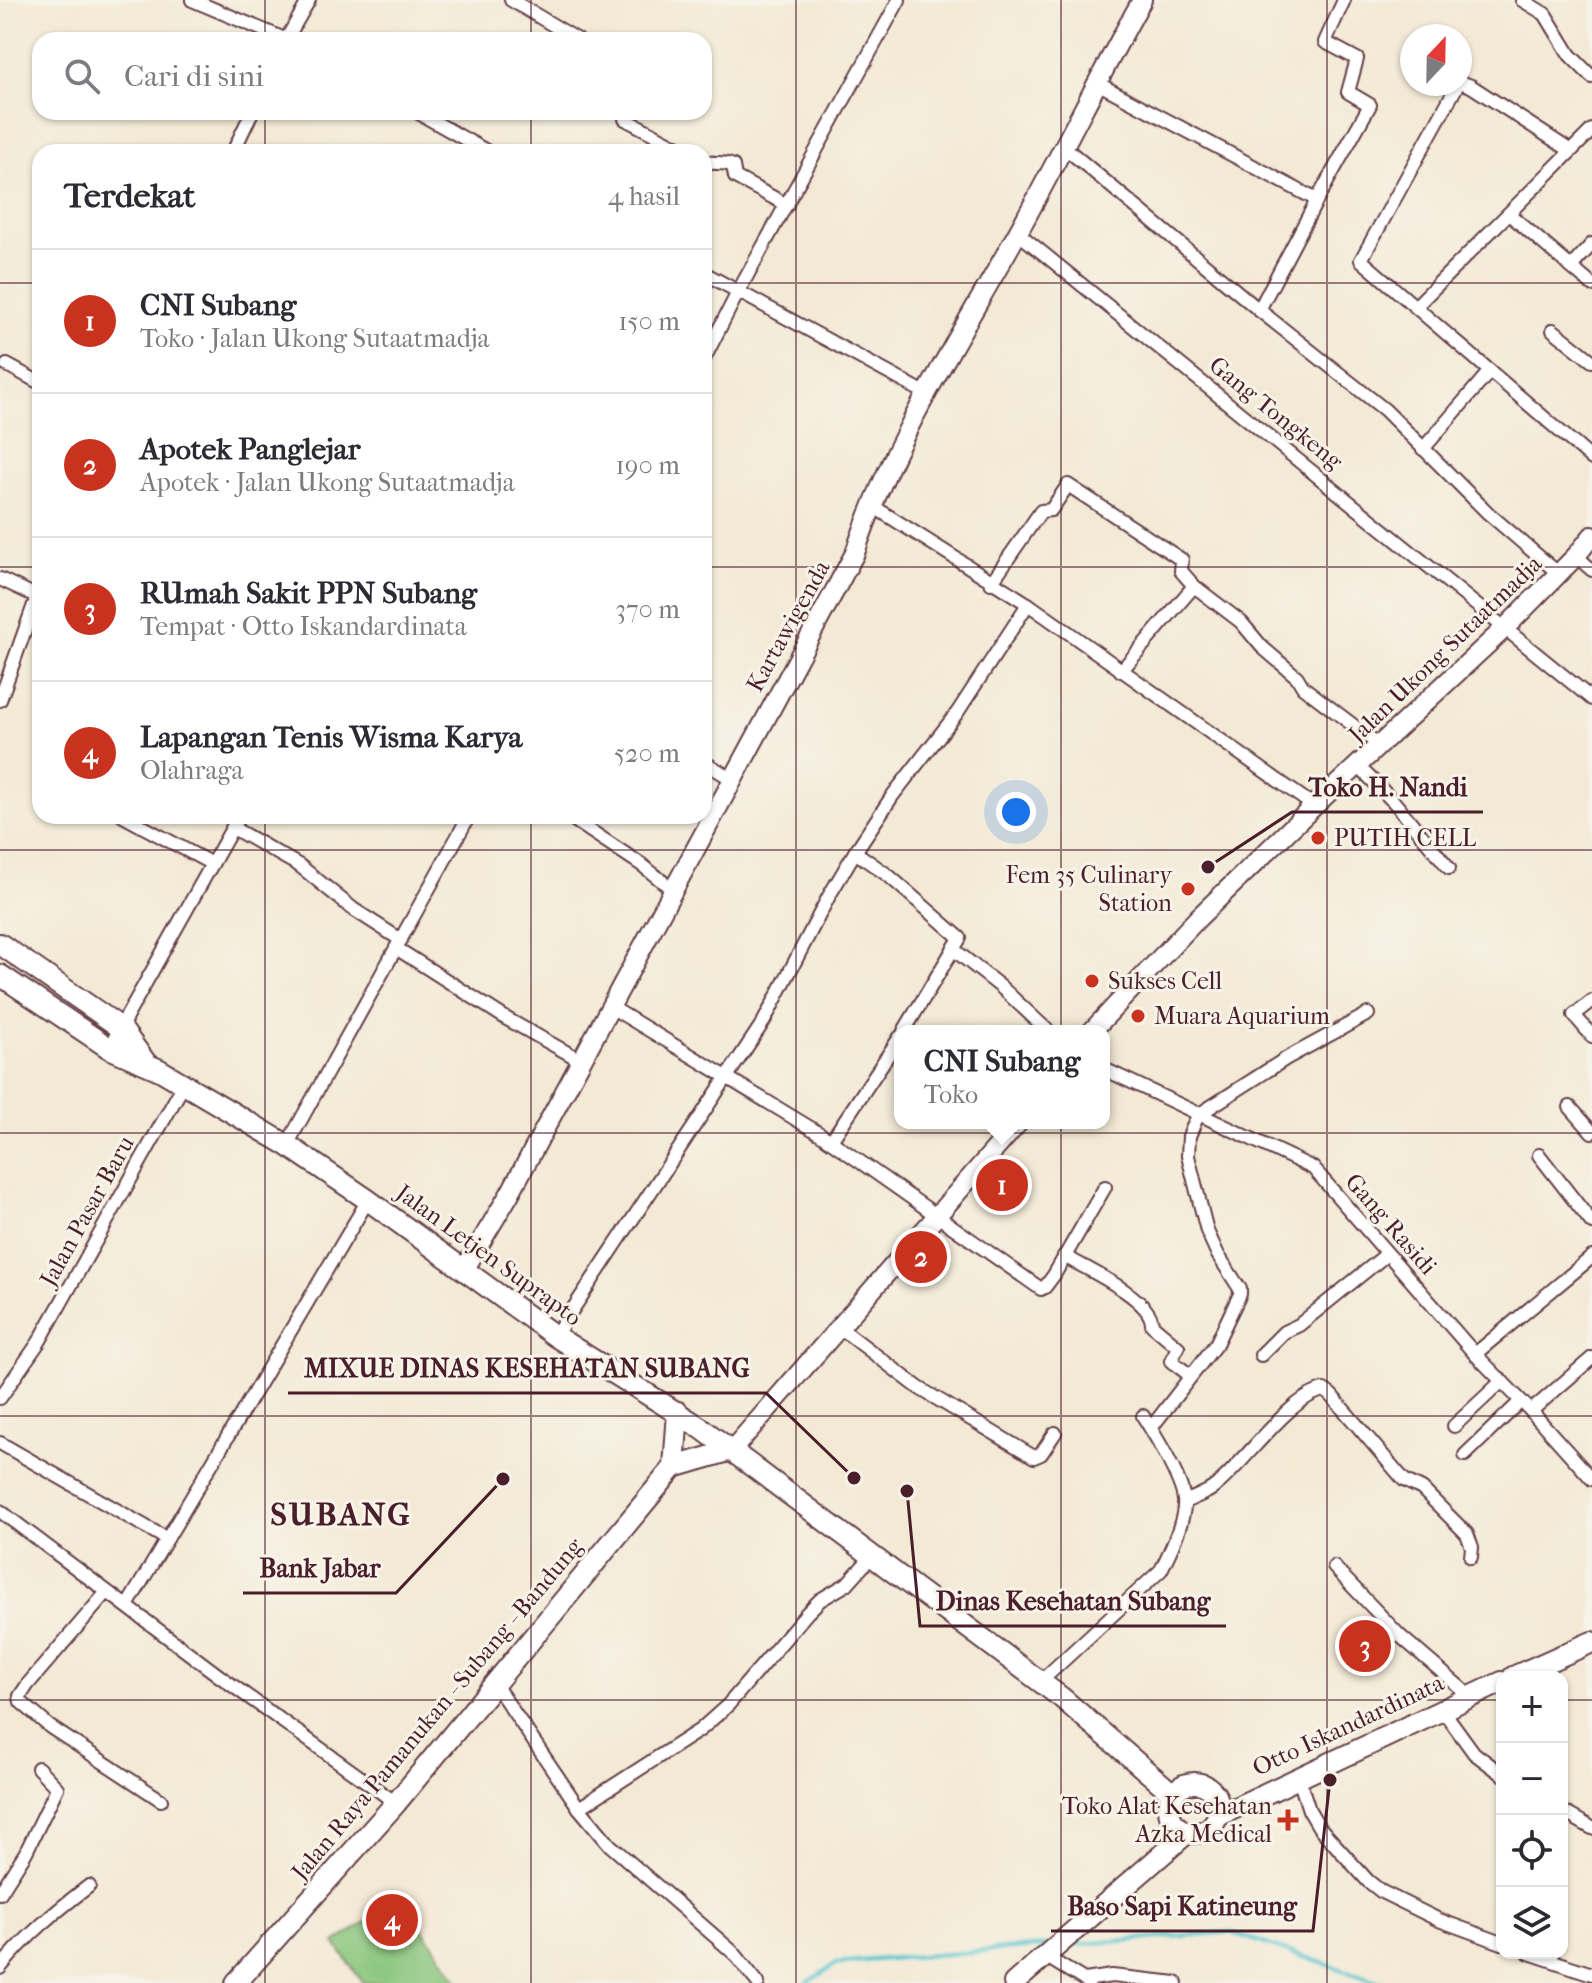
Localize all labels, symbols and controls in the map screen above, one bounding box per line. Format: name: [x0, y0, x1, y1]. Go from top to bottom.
north arrow: [1400, 24, 1472, 96]
search box: [32, 32, 712, 120]
icon: search: [60, 54, 104, 98]
text: Cari di sini: [124, 59, 264, 94]
text: Terdekat: [64, 176, 195, 216]
text: 4 hasil: [608, 181, 680, 212]
text: CNI Subang: [140, 288, 296, 323]
text: 1: [85, 306, 95, 337]
text: 150 m: [618, 306, 680, 337]
text: Toko · Jalan Ukong Sutaatmadja: [140, 323, 490, 354]
street label: Gang Tongkeng: [1204, 351, 1349, 476]
text: Apotek Panglejar: [140, 432, 360, 467]
text: 2: [83, 450, 97, 481]
text: 190 m: [616, 450, 680, 481]
text: Apotek · Jalan Ukong Sutaatmadja: [140, 467, 515, 498]
street label: Jalan Ukong Sutaatmadja: [1341, 549, 1548, 750]
street label: Kartawigenda: [740, 555, 836, 697]
text: RUmah Sakit PPN Subang: [140, 576, 477, 611]
text: 3: [85, 594, 95, 625]
text: 370 m: [615, 594, 680, 625]
text: Tempat · Otto Iskandardinata: [140, 611, 467, 642]
text: Lapangan Tenis Wisma Karya: [140, 720, 522, 755]
text: 4: [82, 738, 98, 769]
text: 520 m: [614, 738, 680, 769]
text: Olahraga: [140, 755, 243, 786]
callout: Toko H. Nandi: [1292, 762, 1483, 812]
text: Toko H. Nandi: [1308, 772, 1468, 803]
your location: [996, 792, 1036, 832]
place label: PUTIH CELL: [1334, 824, 1477, 852]
marker: PUTIH CELL: [1309, 829, 1327, 847]
place label: Fem 35 Culinary Station: [1005, 861, 1173, 917]
marker: Fem 35 Culinary Station: [1179, 880, 1197, 898]
place label: Sukses Cell: [1108, 967, 1222, 995]
marker: Sukses Cell: [1083, 972, 1101, 990]
place label: Muara Aquarium: [1154, 1002, 1330, 1030]
marker: Muara Aquarium: [1129, 1007, 1147, 1025]
popup: [894, 1025, 1110, 1129]
text: CNI Subang: [924, 1044, 1080, 1079]
text: Toko: [924, 1079, 978, 1110]
street label: Jalan Pasar Baru: [33, 1131, 140, 1293]
pin: 1: [976, 1155, 1028, 1215]
street label: Gang Rasidi: [1339, 1168, 1443, 1280]
street label: Jalan Letjen Suprapto: [389, 1177, 587, 1332]
pin: 2: [895, 1227, 947, 1287]
callout: MIXUE DINAS KESEHATAN SUBANG: [288, 1343, 766, 1393]
text: MIXUE DINAS KESEHATAN SUBANG: [304, 1353, 750, 1384]
district label: SUBANG: [270, 1496, 412, 1533]
street label: Jalan Raya Pamanukan - Subang - Bandung: [284, 1531, 589, 1887]
callout: Bank Jabar: [243, 1543, 396, 1593]
text: Bank Jabar: [260, 1553, 381, 1584]
callout: Dinas Kesehatan Subang: [920, 1576, 1226, 1626]
text: Dinas Kesehatan Subang: [936, 1586, 1211, 1617]
pin: 3: [1339, 1616, 1391, 1676]
street label: Otto Iskandardinata: [1248, 1668, 1449, 1782]
map controls: [1496, 1671, 1568, 1959]
button: +: [1496, 1671, 1568, 1743]
button: −: [1496, 1743, 1568, 1815]
place label: Toko Alat Kesehatan Azka Medical: [1062, 1792, 1272, 1848]
marker: Toko Alat Kesehatan Azka Medical: [1279, 1811, 1297, 1829]
button: locate: [1496, 1815, 1568, 1887]
callout: Baso Sapi Katineung: [1051, 1881, 1313, 1931]
button: layers: [1496, 1887, 1568, 1959]
pin: 4: [366, 1890, 418, 1950]
text: Baso Sapi Katineung: [1067, 1891, 1298, 1922]

